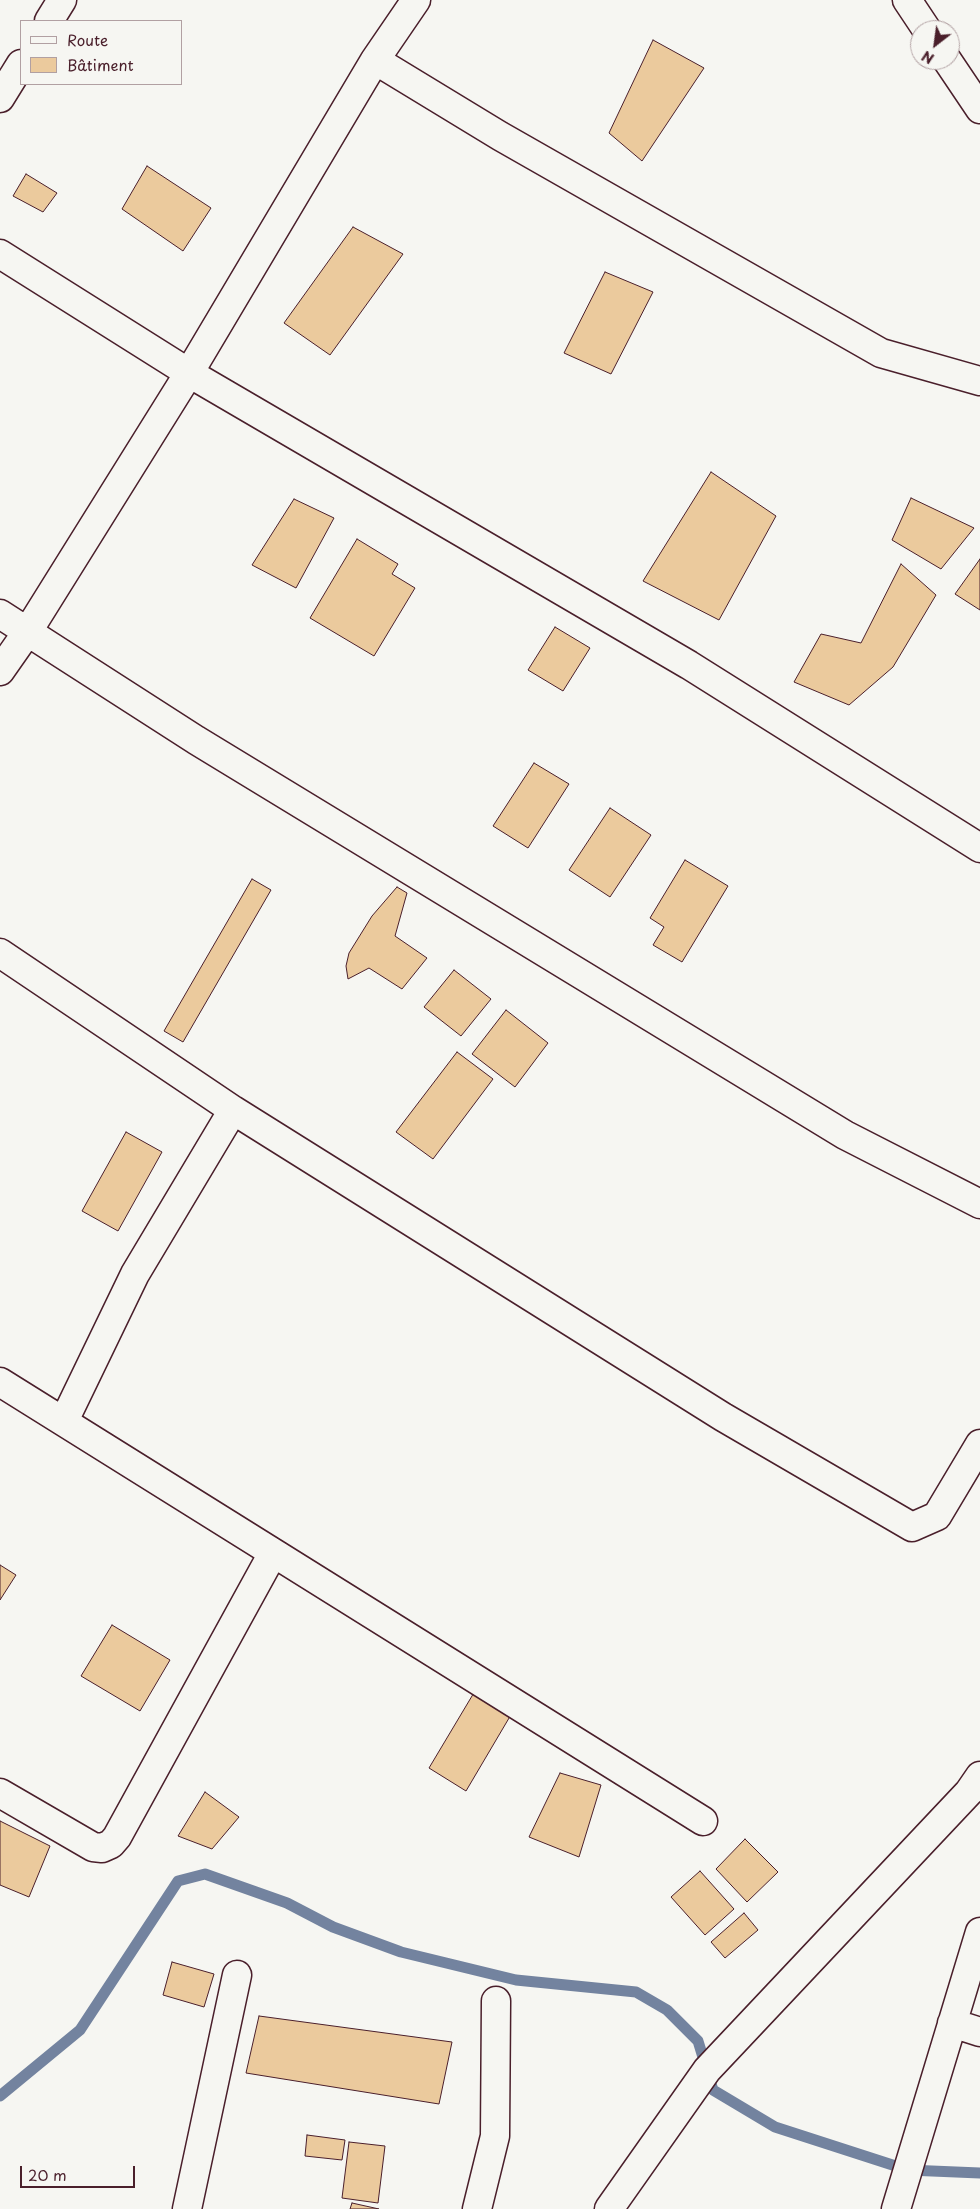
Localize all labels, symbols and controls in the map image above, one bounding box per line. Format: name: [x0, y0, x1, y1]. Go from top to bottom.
legend: [20, 20, 182, 85]
north arrow: [910, 20, 960, 70]
text: Route: [67, 28, 108, 51]
text: N: [918, 46, 938, 69]
text: Bâtiment: [67, 53, 134, 76]
scale bar: [22, 2156, 138, 2188]
text: 20 m: [28, 2163, 67, 2186]

